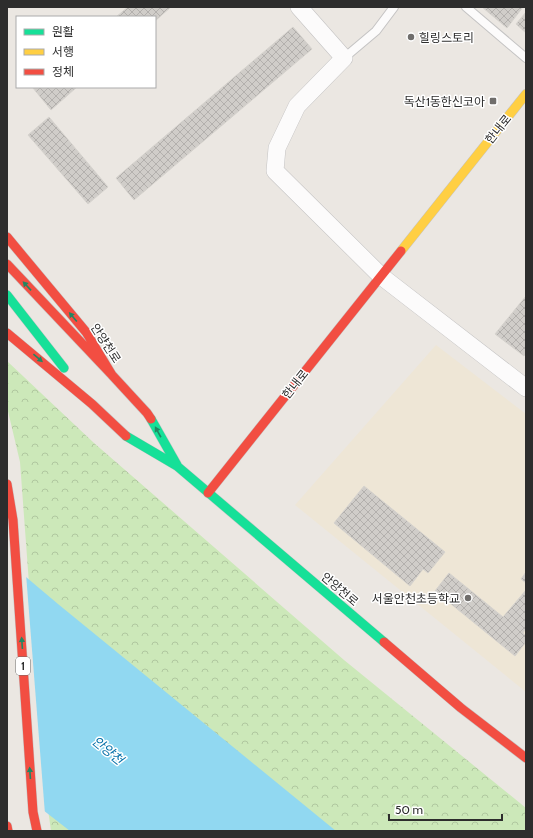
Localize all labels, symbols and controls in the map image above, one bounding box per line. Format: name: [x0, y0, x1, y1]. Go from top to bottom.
legend: [16, 16, 156, 88]
text: 원활: [52, 24, 74, 39]
place label: 힐링스토리: [419, 30, 474, 45]
marker: 힐링스토리: [406, 32, 416, 42]
text: 서행: [52, 44, 74, 59]
text: 정체: [52, 64, 74, 79]
place label: 독산1동한신코아: [404, 94, 485, 109]
marker: 독산1동한신코아: [488, 96, 498, 106]
street label: 한내로: [482, 111, 514, 147]
one-way arrow: [22, 281, 32, 291]
one-way arrow: [69, 312, 78, 322]
street label: 안양천로: [88, 320, 124, 366]
one-way arrow: [32, 353, 43, 362]
street label: 한내로: [279, 366, 311, 402]
one-way arrow: [155, 427, 162, 438]
street label: 안양천로: [318, 569, 362, 609]
place label: 서울안천초등학교: [372, 591, 460, 606]
marker: 서울안천초등학교: [463, 593, 473, 603]
one-way arrow: [18, 637, 25, 649]
road number: 1: [16, 657, 30, 675]
water label: 안양천: [89, 732, 128, 768]
one-way arrow: [27, 767, 34, 779]
scale bar: [389, 796, 502, 822]
text: 50 m: [395, 802, 423, 817]

